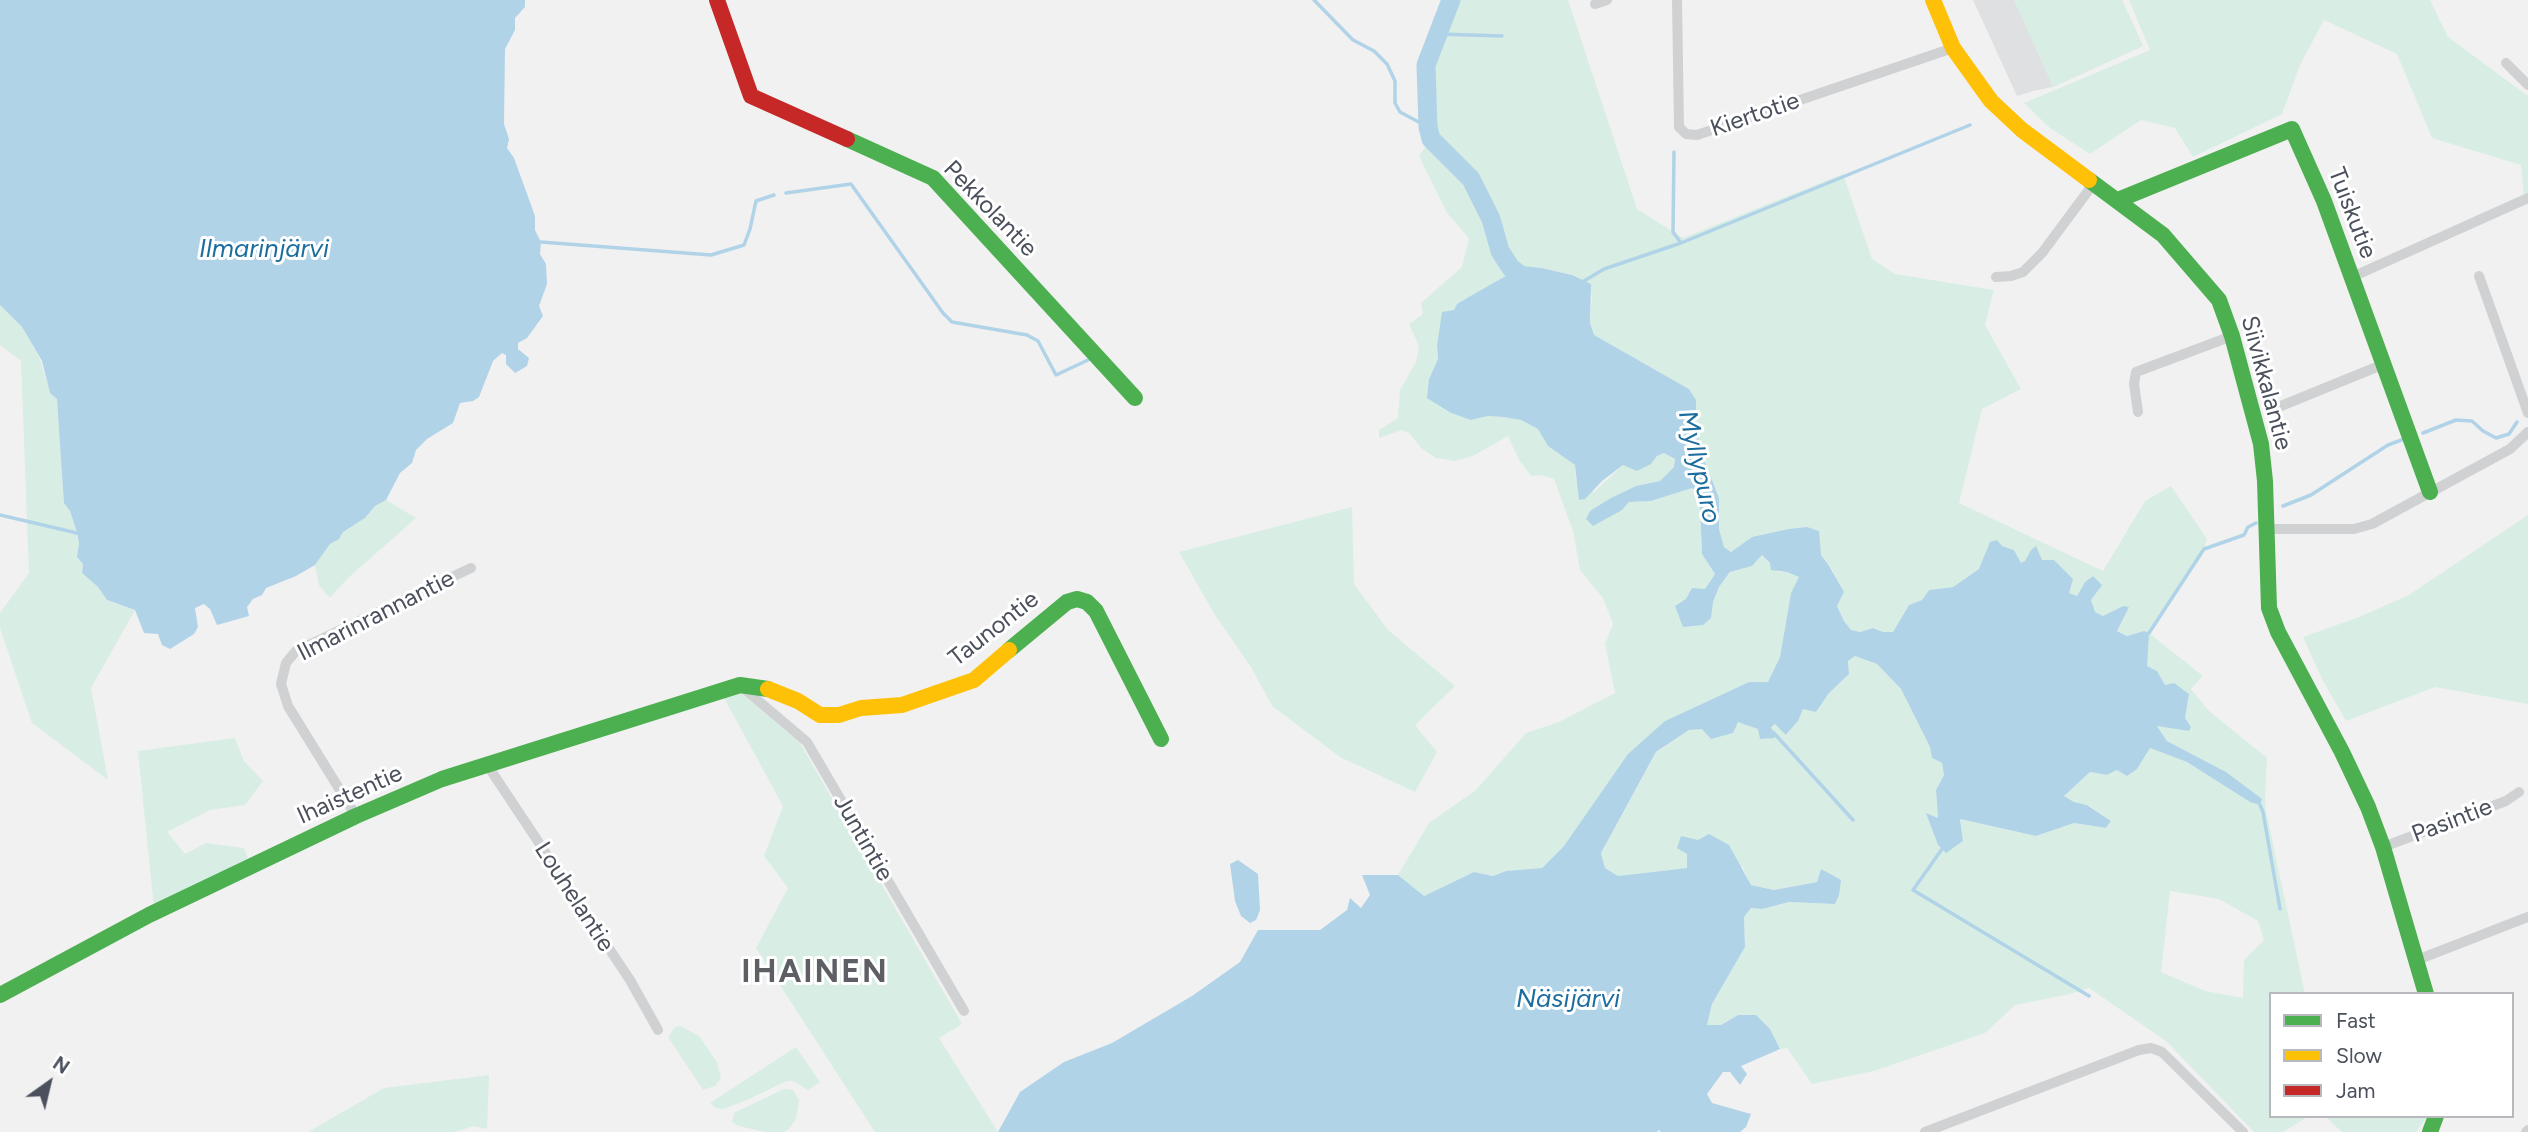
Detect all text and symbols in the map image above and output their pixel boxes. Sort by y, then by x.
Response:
street label: Kiertotie [1707,86,1803,144]
street label: Pekkolantie [937,155,1043,263]
street label: Tuiskutie [2322,163,2382,263]
water label: Ilmarinjärvi [199,233,329,265]
street label: Siivikkalantie [2234,313,2298,453]
water label: Myllypuro [1671,408,1727,526]
street label: Ilmarinrannantie [293,564,459,668]
street label: Taunontie [943,585,1045,673]
street label: Ihaistentie [293,759,407,831]
street label: Juntintie [827,790,899,886]
street label: Pasintie [2408,793,2496,849]
street label: Louhelantie [528,837,620,957]
district label: IHAINEN [742,954,888,992]
water label: Näsijärvi [1516,983,1620,1015]
legend [2269,992,2514,1118]
text: Fast [2336,1008,2376,1033]
text: Slow [2336,1043,2382,1068]
north arrow [14,1048,84,1118]
text: N [49,1052,74,1079]
text: Jam [2336,1078,2375,1103]

